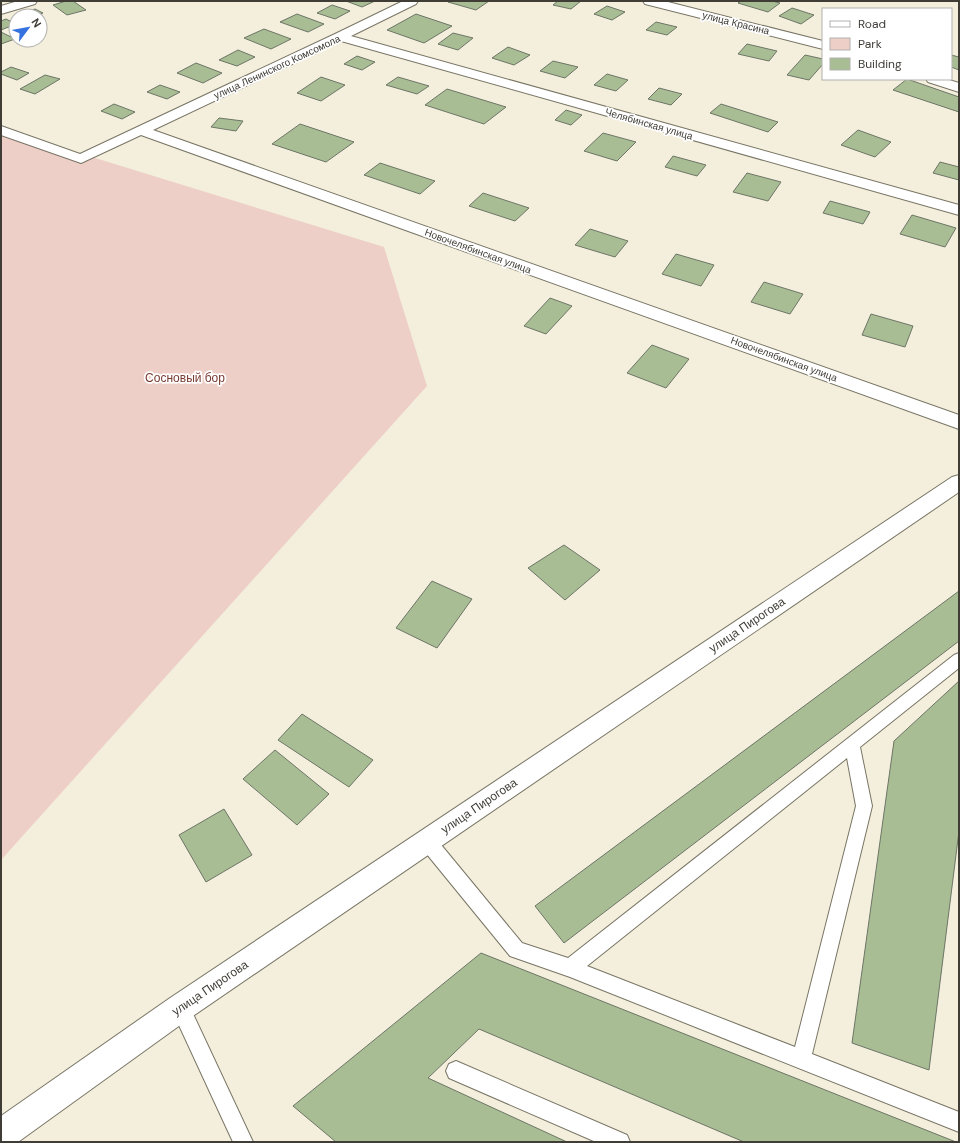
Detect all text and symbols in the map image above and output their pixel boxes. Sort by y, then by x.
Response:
north arrow [8,8,48,48]
street label: улица Красина [701,8,771,38]
legend [822,8,952,80]
text: N [28,16,45,30]
text: Road [858,16,886,32]
street label: улица Ленинского Комсомола [212,32,343,102]
text: Park [858,36,882,52]
text: Building [858,56,902,72]
street label: Челябинская улица [604,105,695,143]
street label: Новочелябинская улица [423,226,534,277]
street label: Новочелябинская улица [729,334,840,385]
park label: Сосновый бор [145,370,225,386]
street label: улица Пирогова [706,593,788,656]
street label: улица Пирогова [438,774,520,837]
street label: улица Пирогова [169,956,251,1019]

